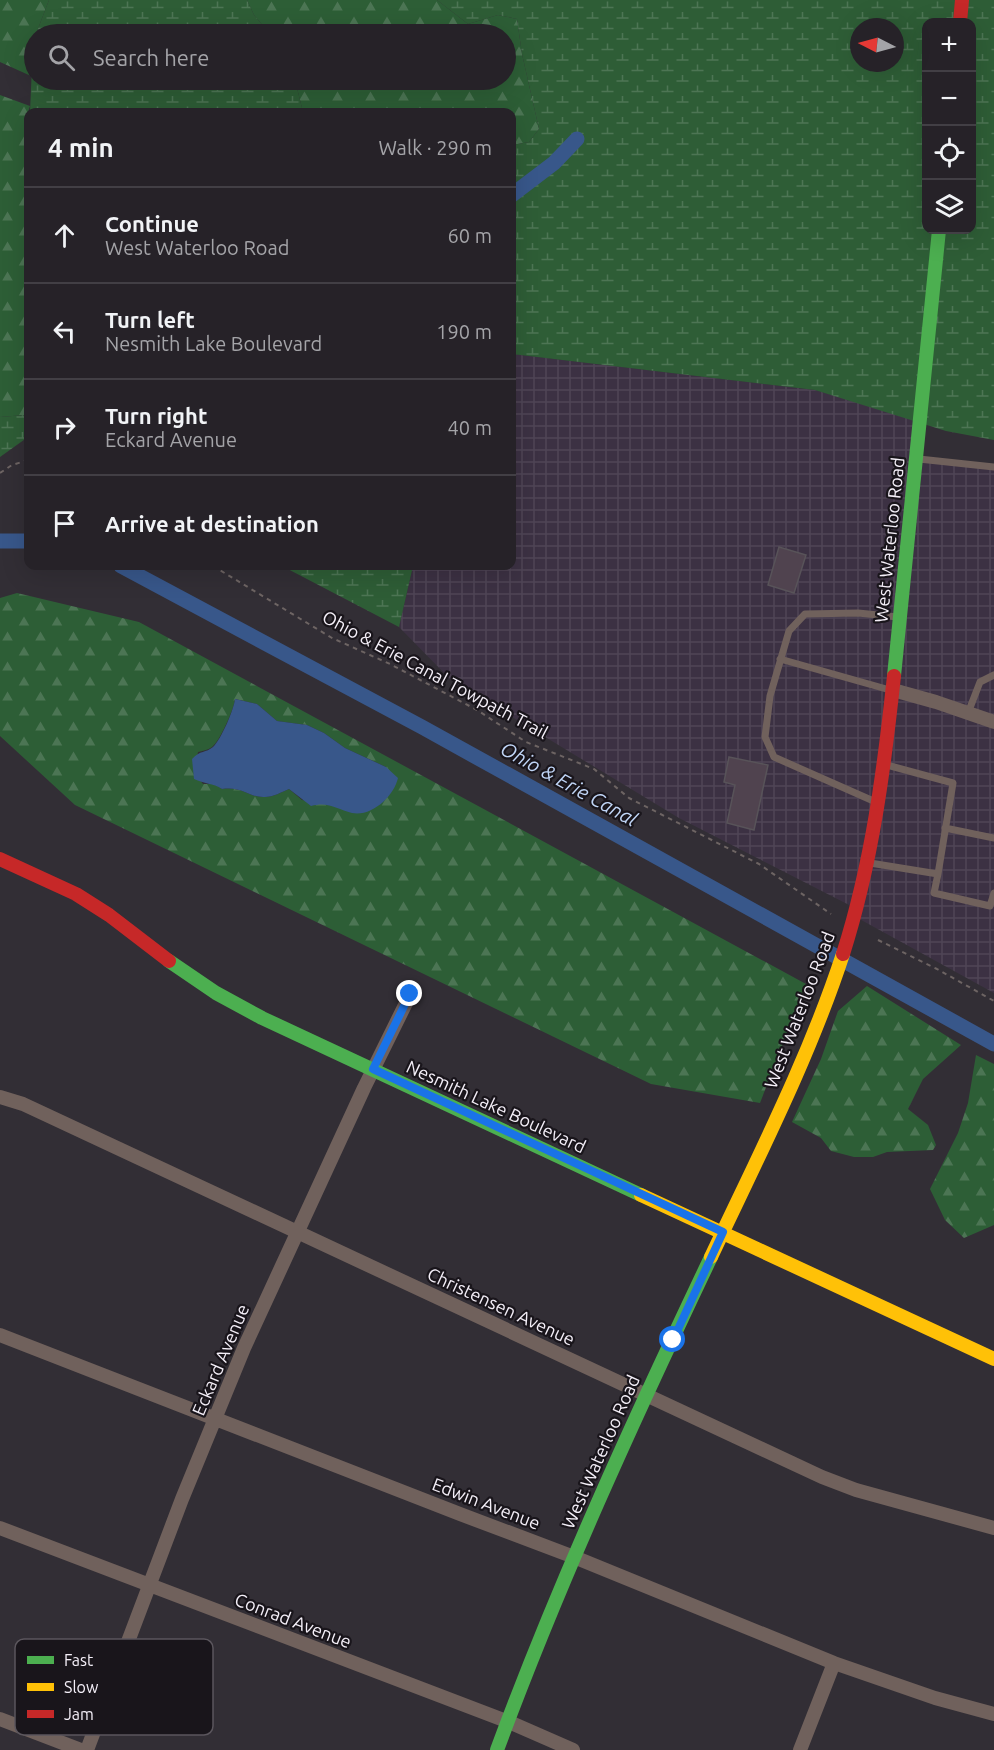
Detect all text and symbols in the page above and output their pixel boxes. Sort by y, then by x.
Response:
north arrow [850,18,904,72]
map controls [922,18,976,234]
button: + [922,18,976,72]
search box [24,24,516,90]
icon: search [45,41,78,74]
text: Search here [93,45,209,70]
button: − [922,72,976,126]
button: locate [922,126,976,180]
text: 4 min [48,133,114,162]
text: Walk · 290 m [379,136,492,159]
button: layers [922,180,976,234]
text: Continue [105,211,199,236]
icon: ahead [48,219,81,252]
text: 60 m [448,224,492,247]
text: West Waterloo Road [105,236,290,259]
text: Turn left [105,307,195,332]
icon: left [48,315,81,348]
text: 190 m [436,320,492,343]
text: Nesmith Lake Boulevard [105,332,322,355]
text: Turn right [105,403,207,428]
icon: right [48,411,81,444]
text: 40 m [448,416,492,439]
text: Eckard Avenue [105,428,237,451]
street label: West Waterloo Road [870,456,908,624]
icon: arrive [48,507,81,540]
text: Arrive at destination [105,511,319,536]
street label: Ohio & Erie Canal Towpath Trail [319,606,552,742]
water label: Ohio & Erie Canal [497,736,642,831]
street label: West Waterloo Road [760,929,838,1091]
route end [396,980,422,1006]
street label: Nesmith Lake Boulevard [404,1056,589,1156]
street label: Christensen Avenue [425,1263,578,1349]
street label: Eckard Avenue [188,1301,253,1418]
route start [659,1326,685,1352]
street label: West Waterloo Road [557,1372,643,1532]
street label: Edwin Avenue [430,1473,543,1533]
street label: Conrad Avenue [232,1589,354,1651]
legend [15,1639,213,1735]
text: Fast [64,1651,94,1669]
text: Slow [64,1678,99,1696]
text: Jam [64,1705,94,1723]

